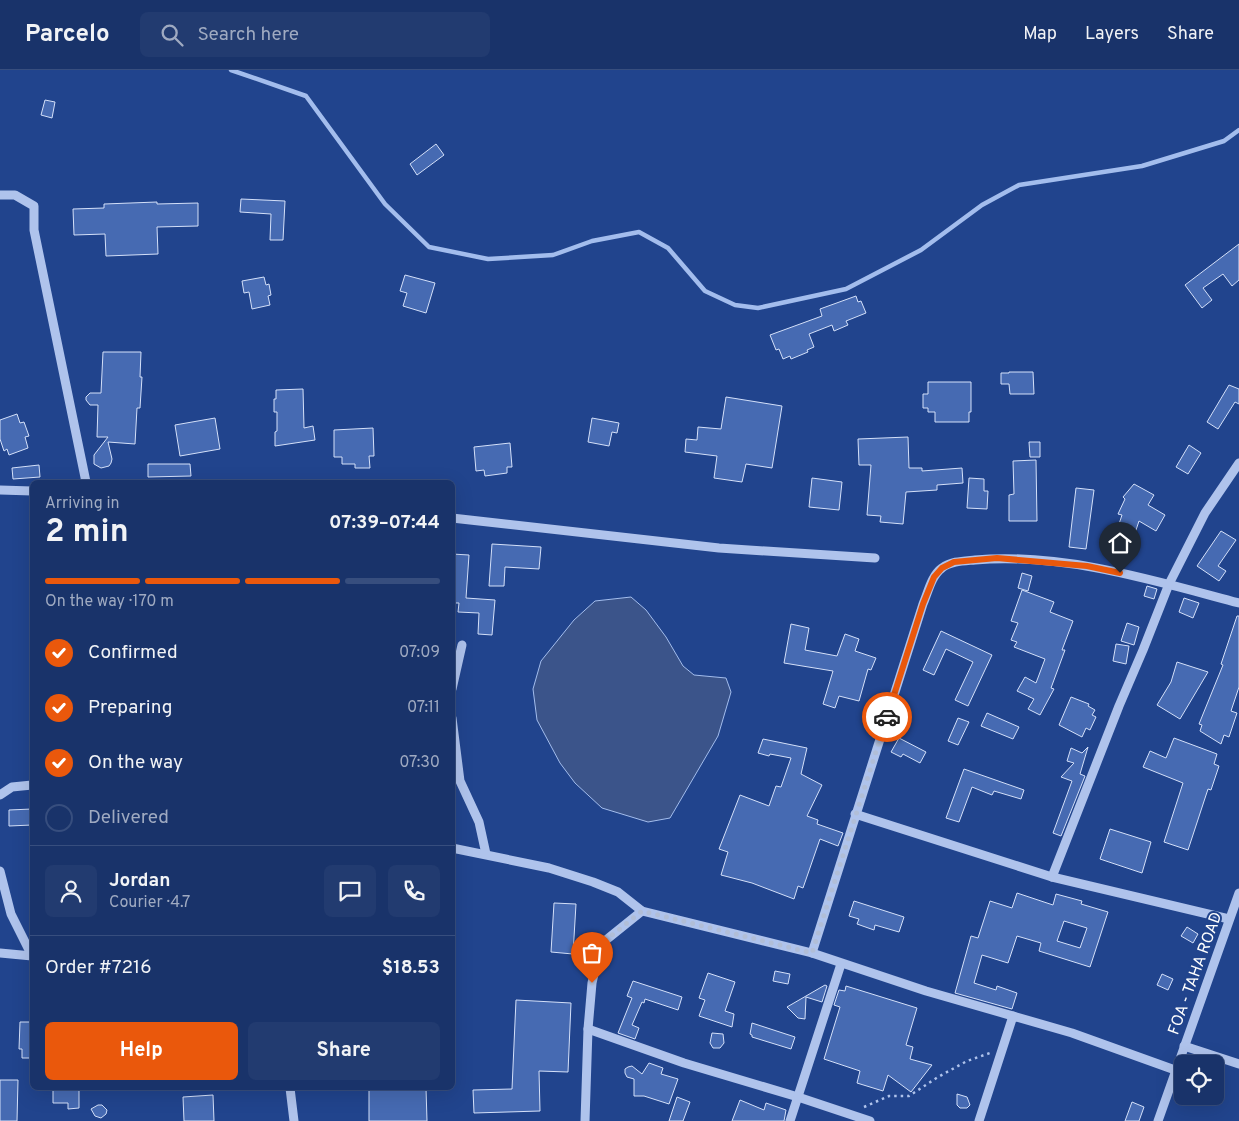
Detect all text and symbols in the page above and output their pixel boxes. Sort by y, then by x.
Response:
search box [140,12,490,57]
text: Parcelo [25,20,110,50]
icon: search [158,21,186,49]
text: Search here [198,23,299,47]
text: Map [1023,23,1057,46]
text: Layers [1085,23,1139,46]
text: Share [1167,23,1214,46]
text: Arriving in [45,494,120,514]
text: 07:39–07:44 [329,511,440,535]
text: 2 min [45,513,129,553]
pin [1099,522,1141,573]
icon: home [1106,529,1134,557]
text: On the way · 170 m [45,592,174,612]
icon: check [45,639,73,667]
text: Confirmed [88,641,178,665]
text: 07:09 [399,643,440,663]
courier [862,692,912,742]
icon: check [45,694,73,722]
text: Preparing [88,696,172,720]
text: 07:11 [407,698,440,718]
icon: car [873,703,901,731]
icon: check [45,749,73,777]
text: On the way [88,751,183,775]
text: 07:30 [399,753,440,773]
text: Delivered [88,806,169,830]
button: person [45,865,97,917]
button: chat [324,865,376,917]
button: phone [388,865,440,917]
text: Jordan [109,869,171,893]
text: Courier · 4.7 [109,893,190,913]
street label: FOA - TAHA ROAD [1164,909,1227,1038]
pin [571,932,613,983]
icon: bag [578,939,606,967]
text: Order #7216 [45,956,151,980]
text: $18.53 [382,956,440,980]
button: Help [45,1022,238,1080]
button: Share [248,1022,440,1080]
map controls [1174,1055,1224,1105]
button: locate [1174,1055,1224,1105]

